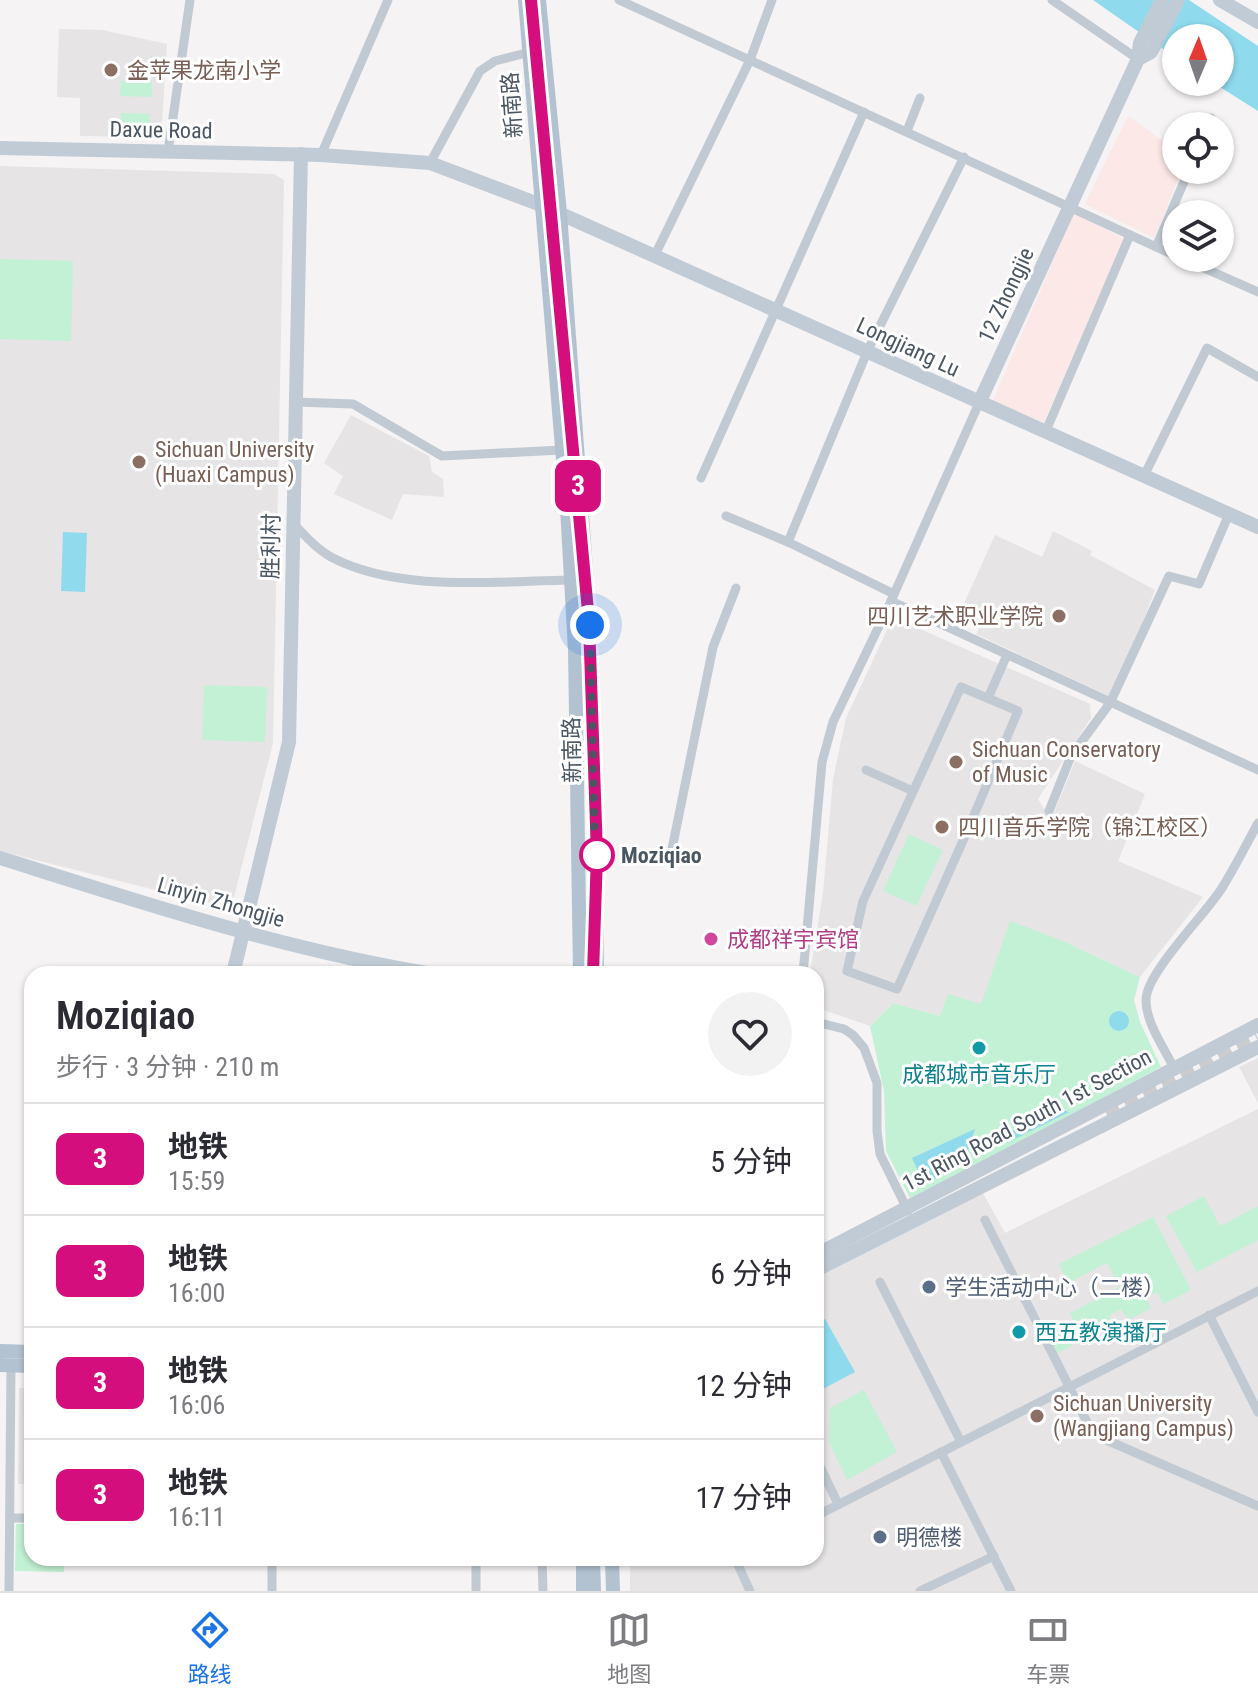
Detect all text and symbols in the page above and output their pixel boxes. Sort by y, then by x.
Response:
north arrow [1162,24,1234,96]
map controls [1162,24,1234,272]
place label: 金苹果龙南小学 [127,58,281,83]
marker: 金苹果龙南小学 [102,61,120,79]
street label: 新南路 [497,71,527,139]
button: locate [1162,112,1234,184]
street label: Daxue Road [109,117,213,143]
button: layers [1162,200,1234,272]
street label: 12 Zhongjie [973,244,1039,346]
street label: Longjiang Lu [853,312,963,382]
place label: Sichuan University (Huaxi Campus) [155,437,314,488]
marker: Sichuan University (Huaxi Campus) [130,453,148,471]
line badge: 3 [552,460,604,512]
text: 3 [571,469,585,502]
street label: 胜利村 [258,513,284,579]
place label: 四川艺术职业学院 [867,604,1043,629]
your location [570,605,610,645]
marker: 四川艺术职业学院 [1050,607,1068,625]
street label: 新南路 [559,717,585,783]
place label: Sichuan Conservatory of Music [972,737,1161,787]
marker: Sichuan Conservatory of Music [947,753,965,771]
place label: 四川音乐学院（锦江校区） [958,815,1222,840]
marker: 四川音乐学院（锦江校区） [933,818,951,836]
marker: Moziqiao [580,838,614,872]
place label: Moziqiao [621,843,702,868]
street label: Linyin Zhongjie [155,872,287,932]
place label: 成都祥宇宾馆 [727,927,859,952]
marker: 成都祥宇宾馆 [702,930,720,948]
button: heart [708,992,792,1076]
text: Moziqiao [56,994,195,1038]
marker: 成都城市音乐厅 [970,1039,988,1057]
street label: 1st Ring Road South 1st Section [898,1044,1156,1196]
text: 步行 · 3 分钟 · 210 m [56,1052,279,1082]
place label: 成都城市音乐厅 [902,1062,1056,1087]
text: 地铁 [168,1129,228,1164]
text: 3 [93,1142,107,1175]
text: 5 分钟 [710,1144,792,1179]
text: 15:59 [168,1166,225,1196]
text: 地铁 [168,1241,228,1276]
text: 3 [93,1254,107,1287]
text: 6 分钟 [710,1256,792,1291]
place label: 学生活动中心（二楼） [945,1275,1165,1300]
text: 16:00 [168,1278,225,1308]
marker: 学生活动中心（二楼） [920,1278,938,1296]
place label: 西五教演播厅 [1035,1320,1167,1345]
marker: 西五教演播厅 [1010,1323,1028,1341]
text: 地铁 [168,1353,228,1388]
text: 3 [93,1366,107,1399]
text: 12 分钟 [695,1368,792,1403]
text: 16:06 [168,1390,225,1420]
place label: Sichuan University (Wangjiang Campus) [1053,1391,1234,1442]
marker: Sichuan University (Wangjiang Campus) [1028,1407,1046,1425]
text: 地铁 [168,1465,228,1500]
text: 3 [93,1478,107,1511]
text: 17 分钟 [695,1480,792,1515]
text: 16:11 [168,1502,225,1532]
place label: 明德楼 [896,1525,962,1550]
marker: 明德楼 [871,1528,889,1546]
tab: 路线 [188,1608,232,1688]
tab: 地图 [607,1608,651,1688]
tab: 车票 [1026,1608,1070,1688]

